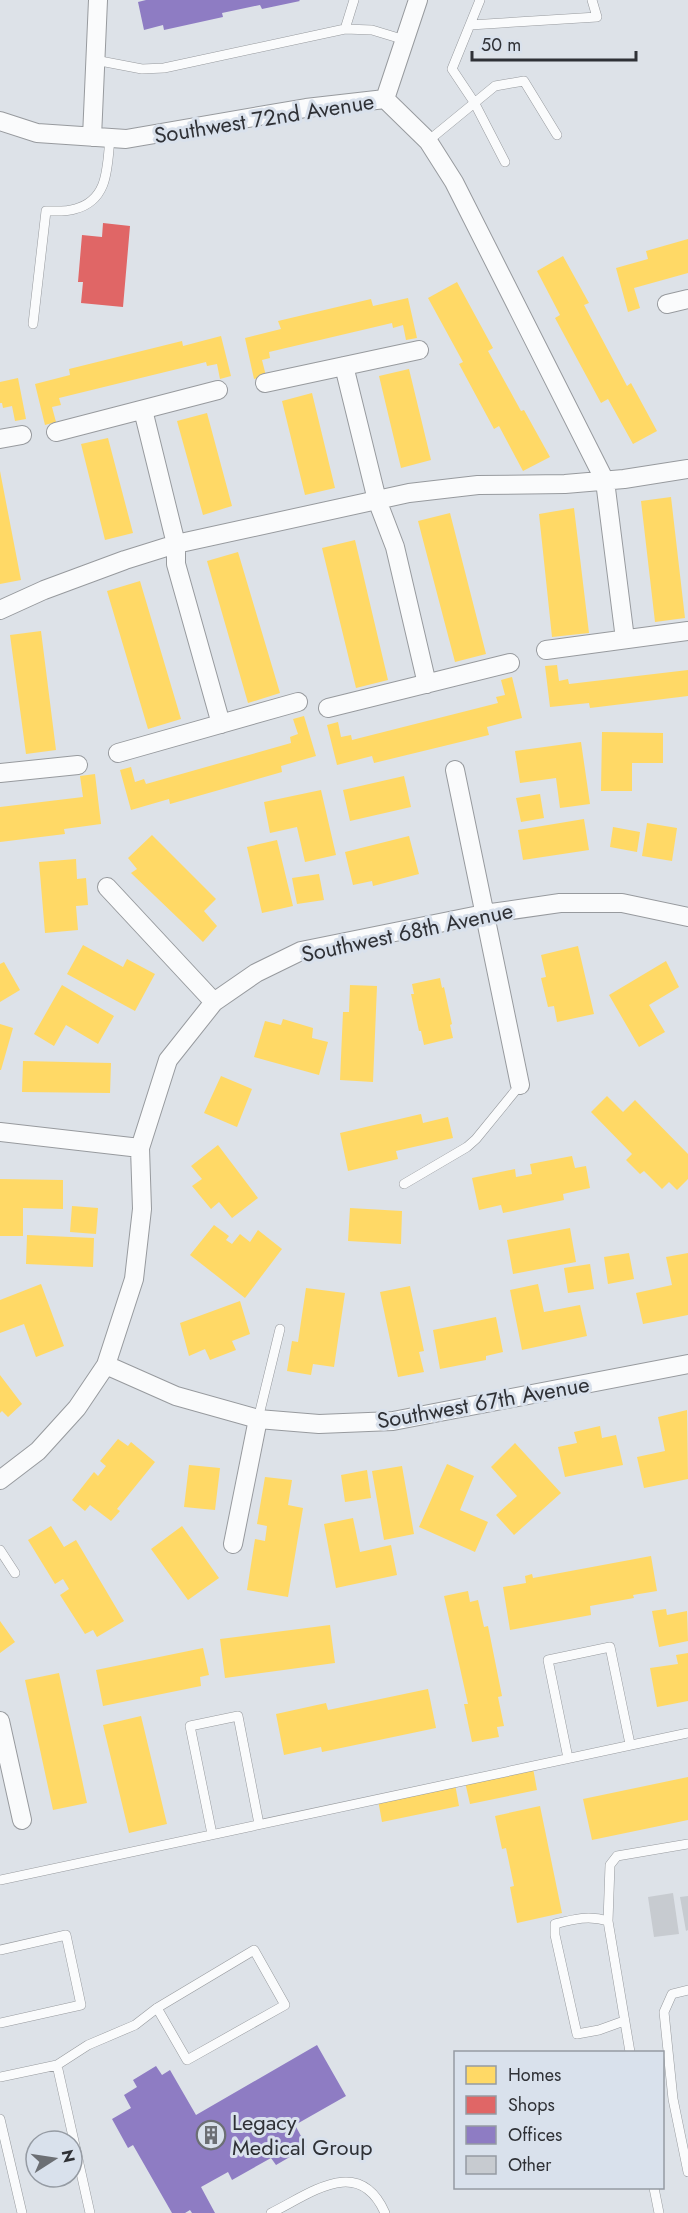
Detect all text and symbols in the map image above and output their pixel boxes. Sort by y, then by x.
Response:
scale bar [472,24,636,62]
text: 50 m [481,32,521,58]
street label: Southwest 72nd Avenue [152,85,376,151]
street label: Southwest 68th Avenue [298,894,516,970]
street label: Southwest 67th Avenue [374,1368,592,1436]
legend [454,2051,664,2189]
text: Homes [508,2062,561,2088]
text: Shops [508,2092,555,2118]
place label: Legacy Medical Group [232,2106,373,2163]
building icon: Legacy Medical Group [195,2119,227,2151]
text: Offices [508,2122,562,2148]
north arrow [24,2129,84,2189]
text: N [56,2147,81,2165]
text: Other [508,2152,552,2178]

